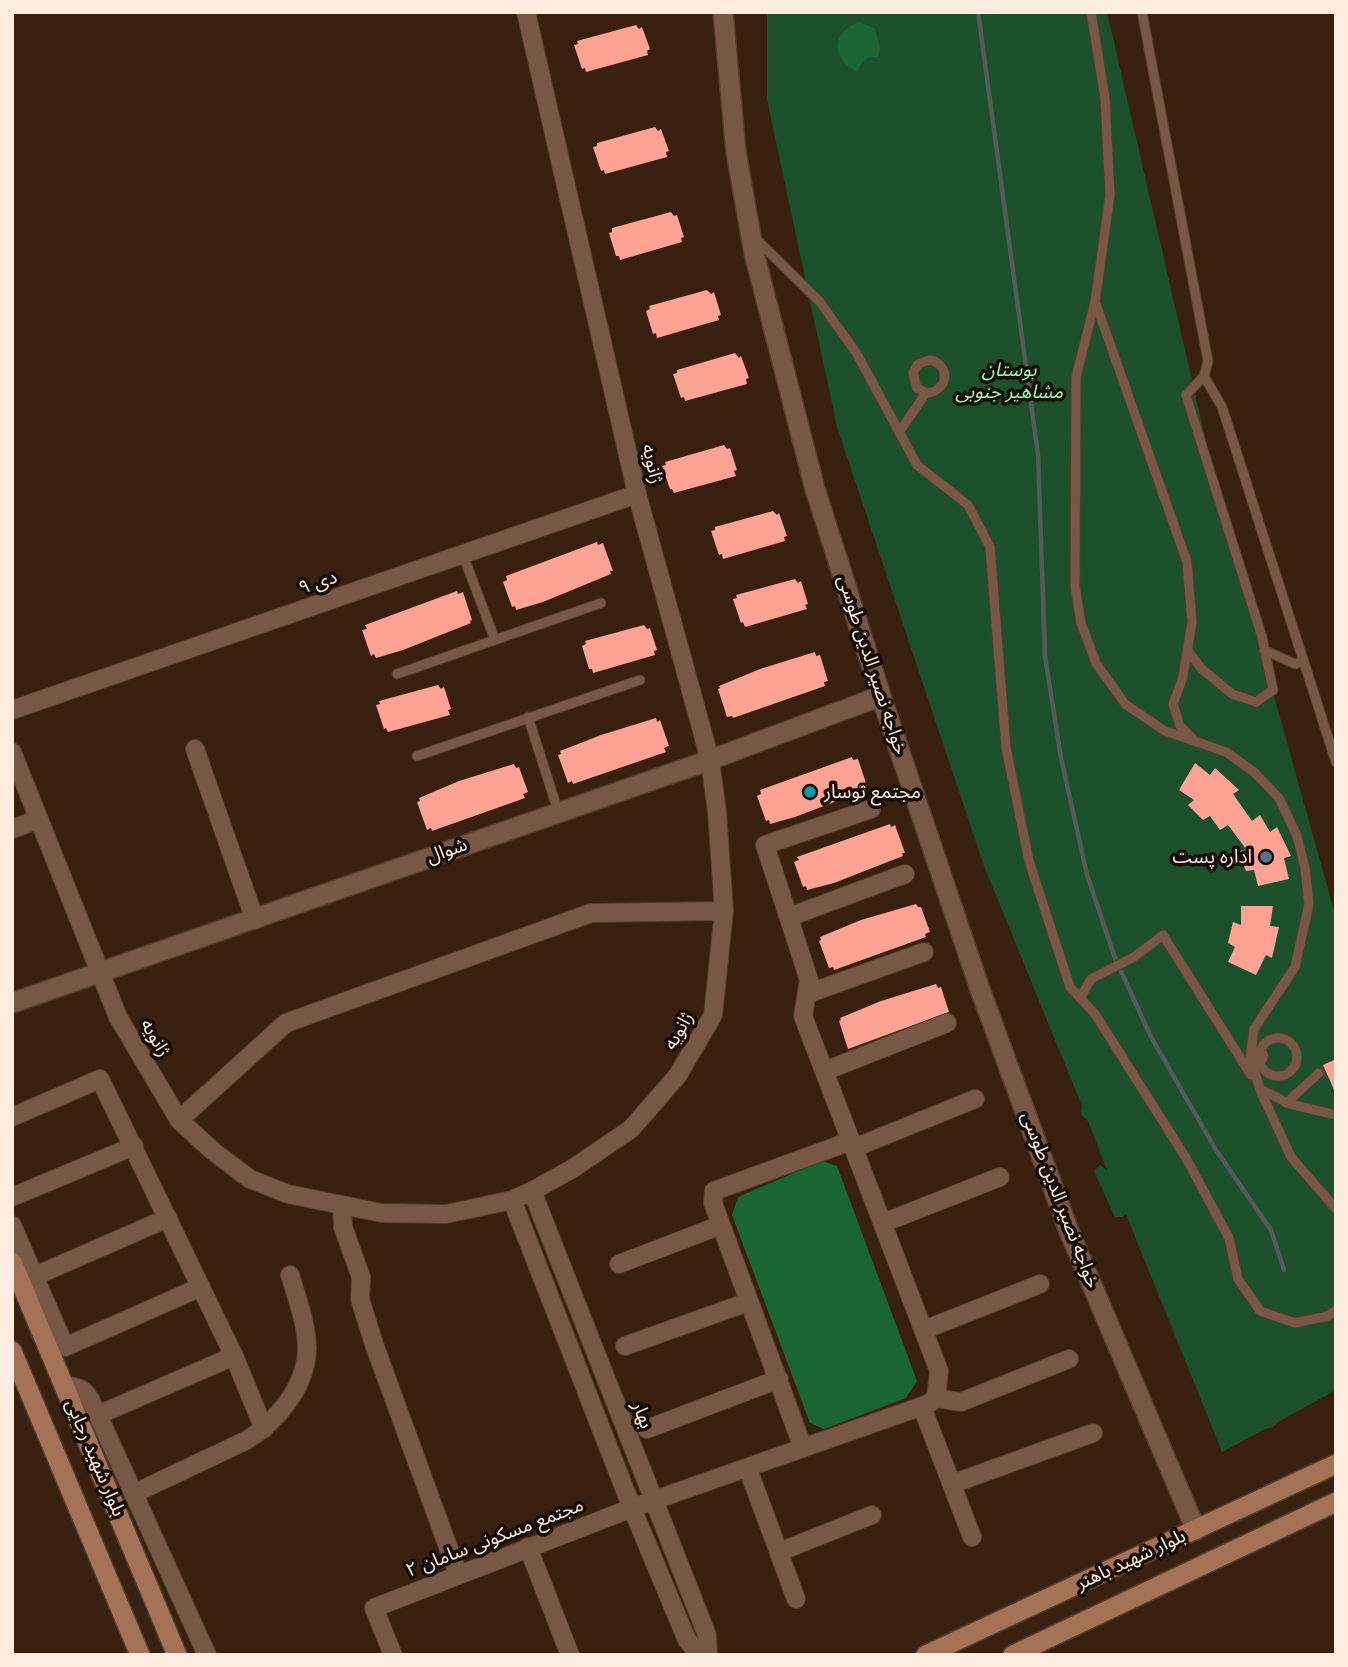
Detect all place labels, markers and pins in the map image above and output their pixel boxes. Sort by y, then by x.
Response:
place label: مجتمع توسار [824,781,921,803]
marker: مجتمع توسار [802,784,818,800]
place label: اداره پست [1173,846,1252,868]
marker: اداره پست [1258,849,1274,865]

